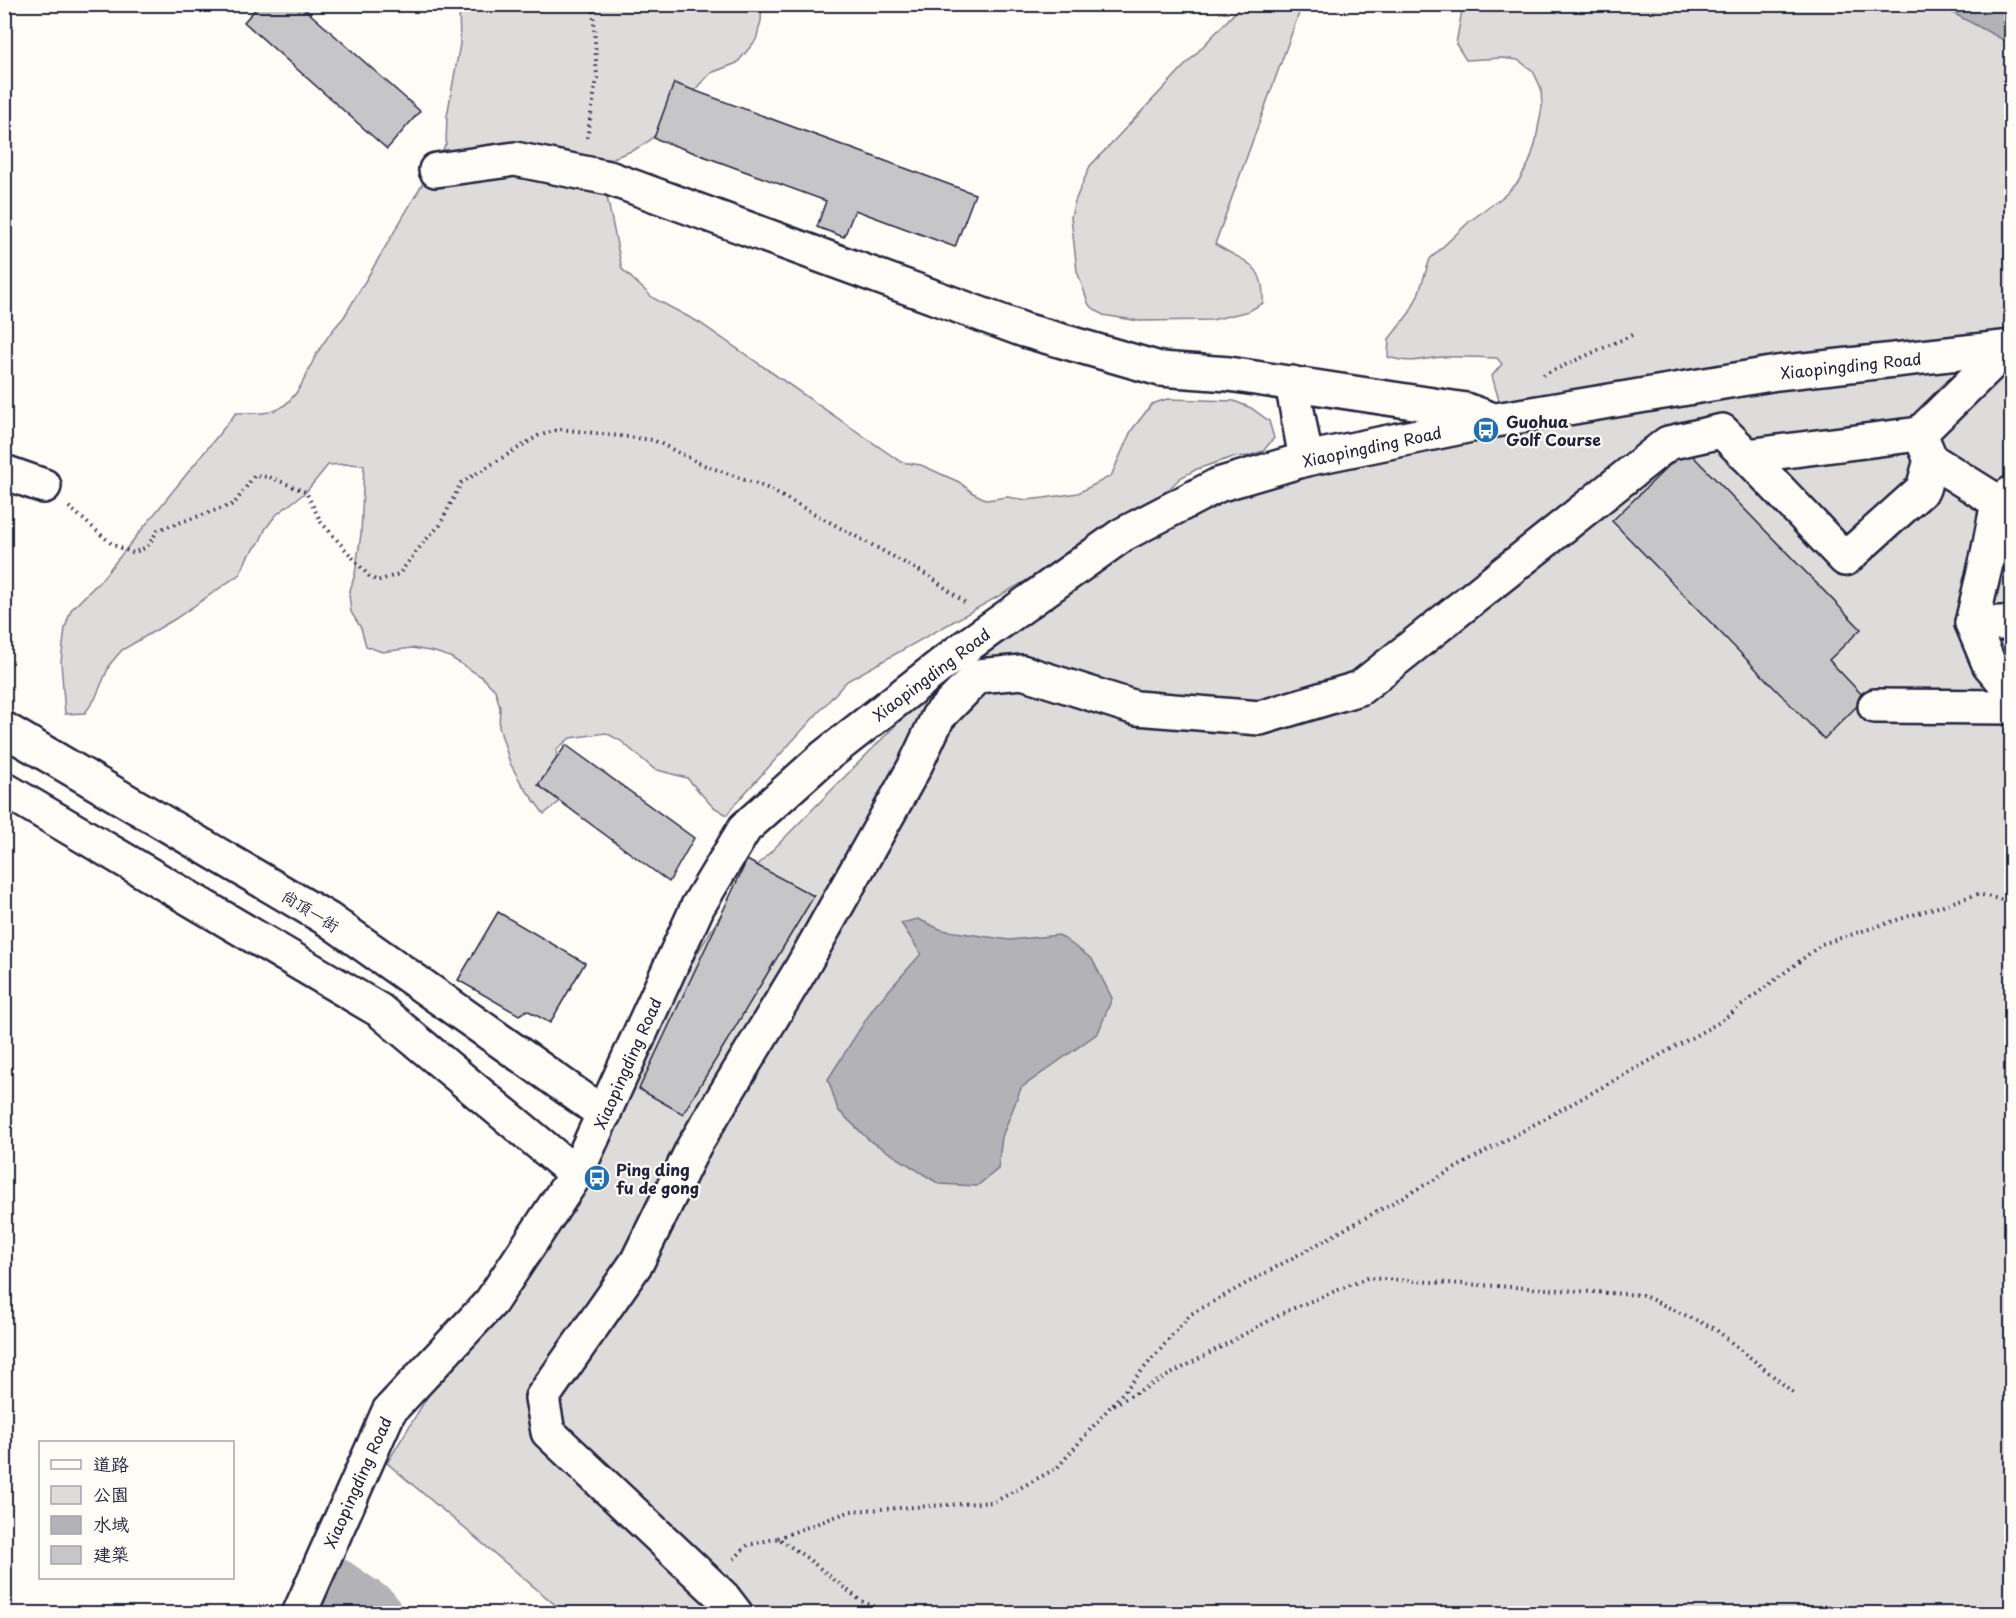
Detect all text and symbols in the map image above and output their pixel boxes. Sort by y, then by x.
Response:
street label: Xiaopingding Road [1779,346,1923,384]
place label: Guohua Golf Course [1506,409,1601,451]
bus stop icon: Guohua Golf Course [1471,415,1501,445]
street label: Xiaopingding Road [1300,420,1444,472]
street label: Xiaopingding Road [867,622,995,726]
street label: 尚頂一街 [277,883,345,937]
street label: Xiaopingding Road [587,993,667,1133]
place label: Ping ding fu de gong [616,1157,699,1199]
bus stop icon: Ping ding fu de gong [582,1163,612,1193]
street label: Xiaopingding Road [317,1412,397,1552]
legend [39,1441,234,1579]
text: 道路 [93,1450,129,1477]
text: 公園 [93,1480,129,1507]
text: 水域 [93,1510,129,1537]
text: 建築 [93,1540,129,1567]

